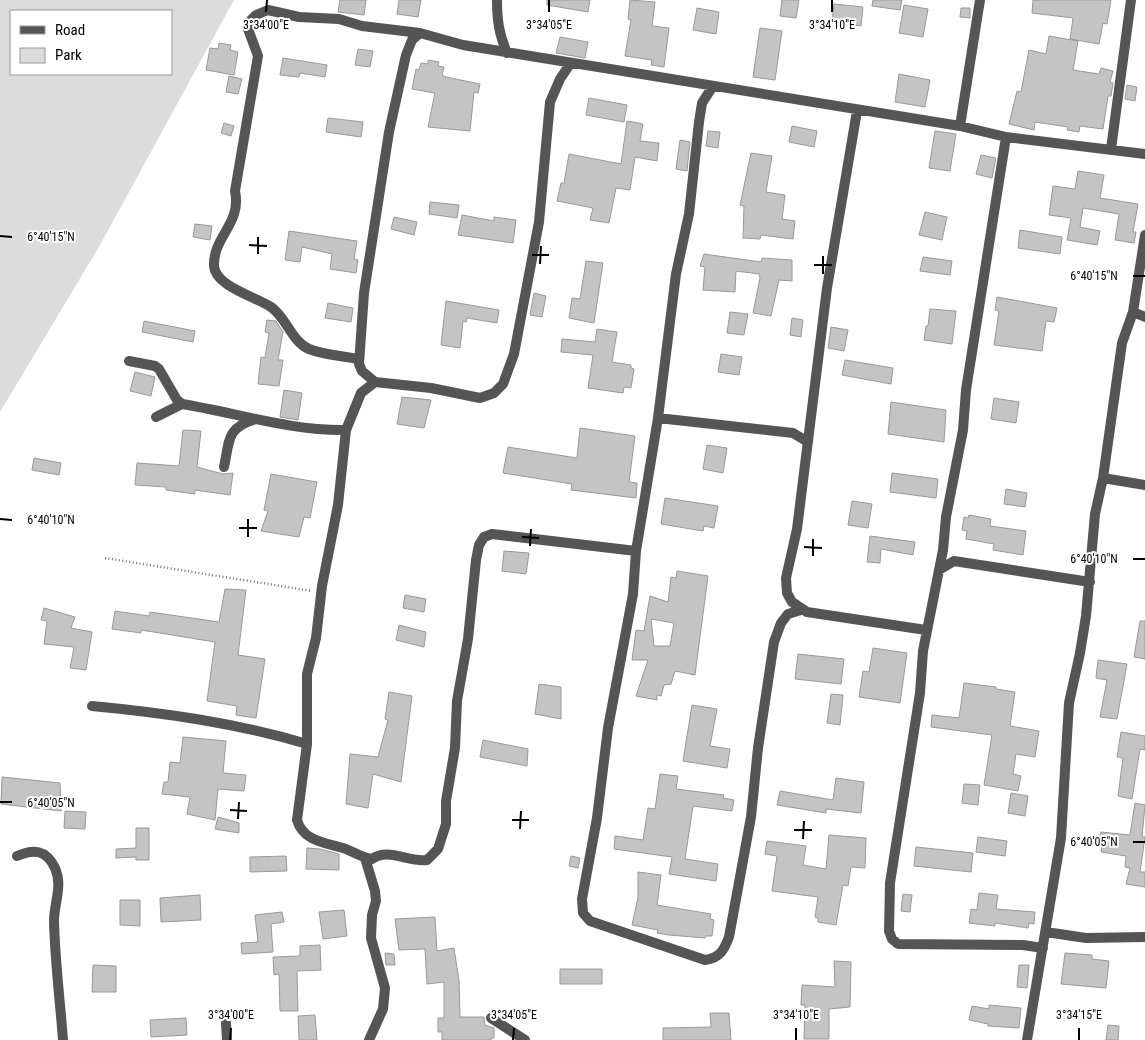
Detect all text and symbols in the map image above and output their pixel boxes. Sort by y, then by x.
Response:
legend [10,10,172,75]
text: 3°34'00"E [243,18,289,32]
text: 3°34'05"E [526,18,572,32]
text: 3°34'10"E [809,18,855,32]
text: Road [55,21,85,39]
text: Park [55,46,82,64]
text: 6°40'15"N [27,230,75,244]
text: 6°40'15"N [1070,269,1118,283]
text: 6°40'10"N [27,513,75,527]
text: 6°40'10"N [1070,552,1118,566]
text: 6°40'05"N [27,796,75,810]
text: 6°40'05"N [1070,835,1118,849]
text: 3°34'00"E [208,1008,254,1022]
text: 3°34'05"E [491,1008,537,1022]
text: 3°34'10"E [773,1008,819,1022]
text: 3°34'15"E [1056,1008,1102,1022]

